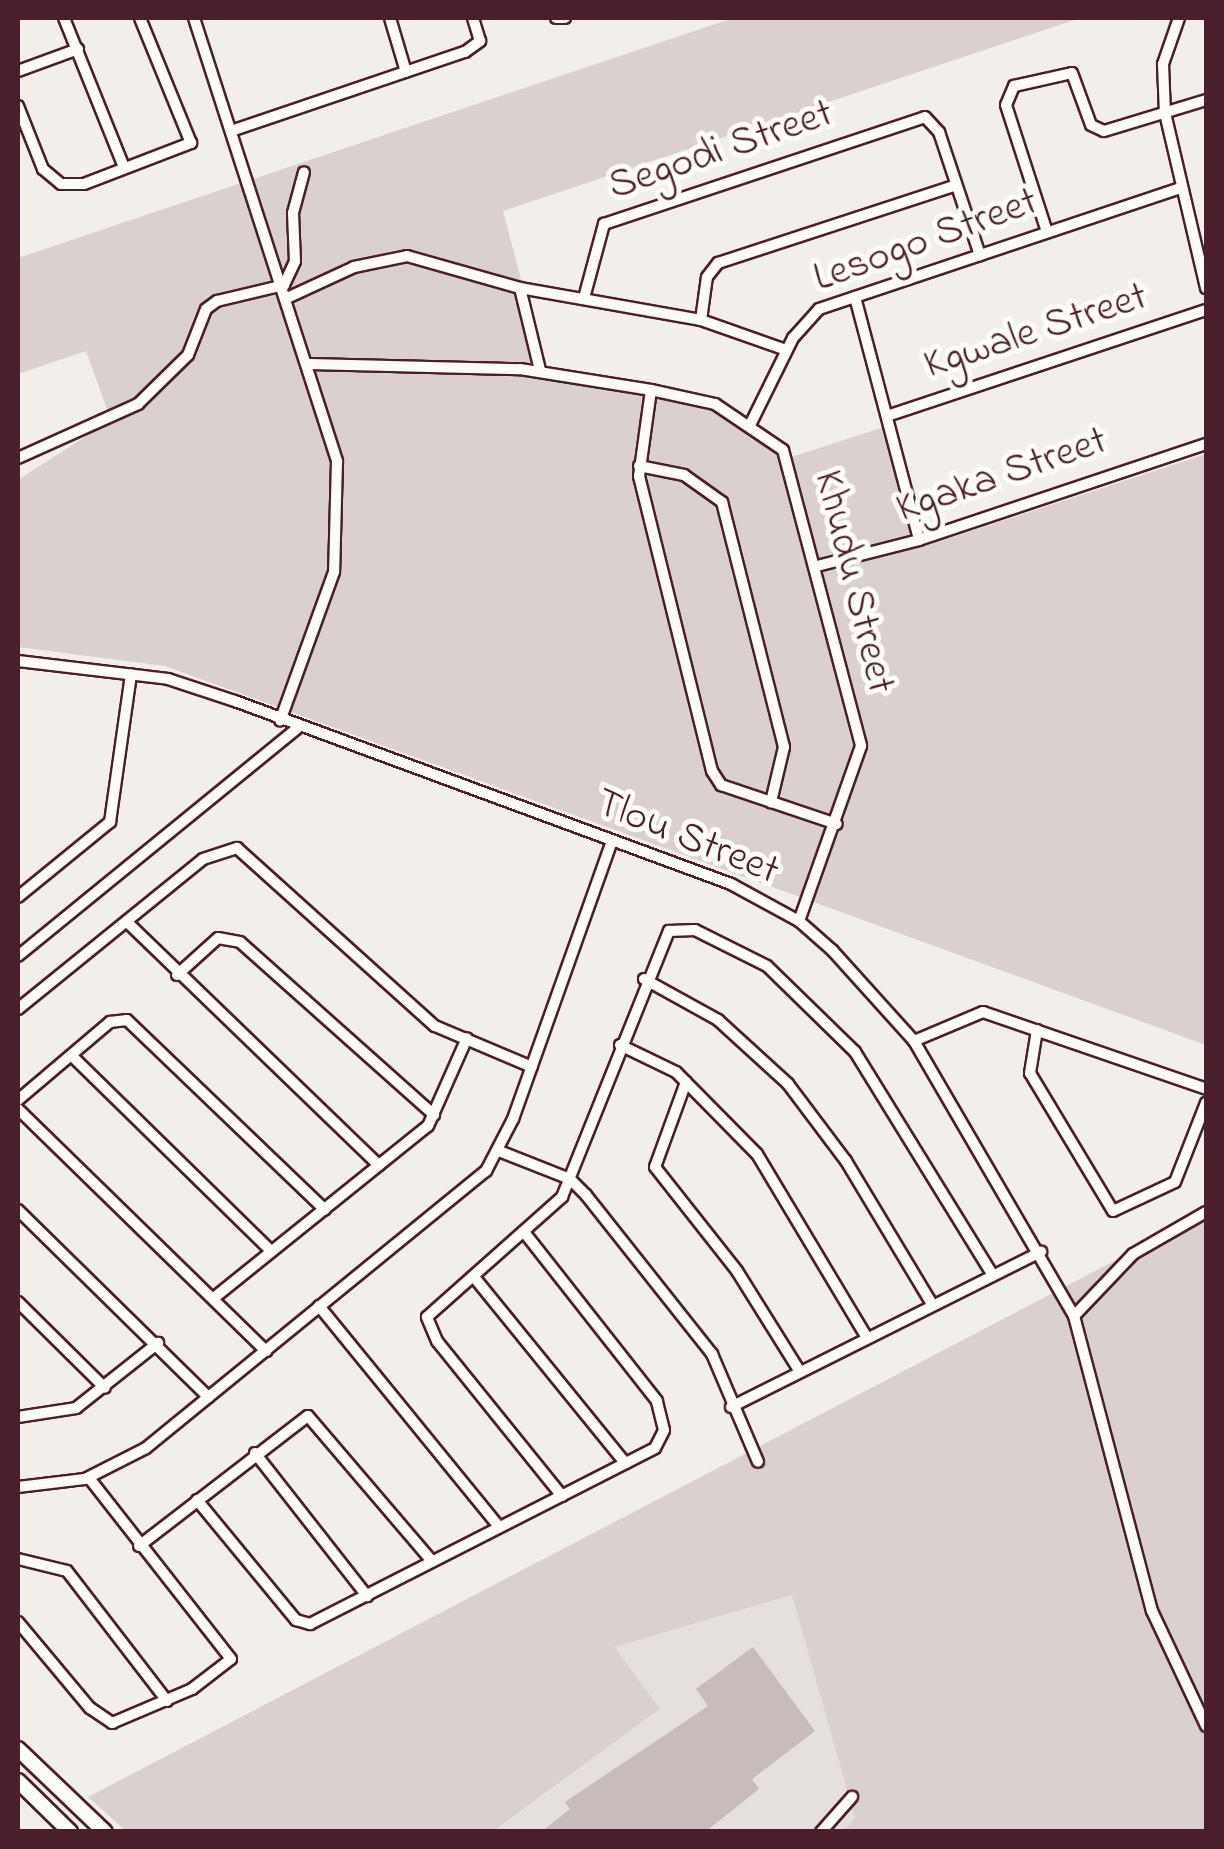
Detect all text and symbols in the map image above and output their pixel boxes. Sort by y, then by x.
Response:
street label: Segodi Street [602,89,840,213]
street label: Lesogo Street [807,177,1045,305]
street label: Kgwale Street [918,272,1154,392]
street label: Kgaka Street [890,416,1114,536]
street label: Khudu Street [801,465,905,699]
street label: Tlou Street [588,778,786,898]

